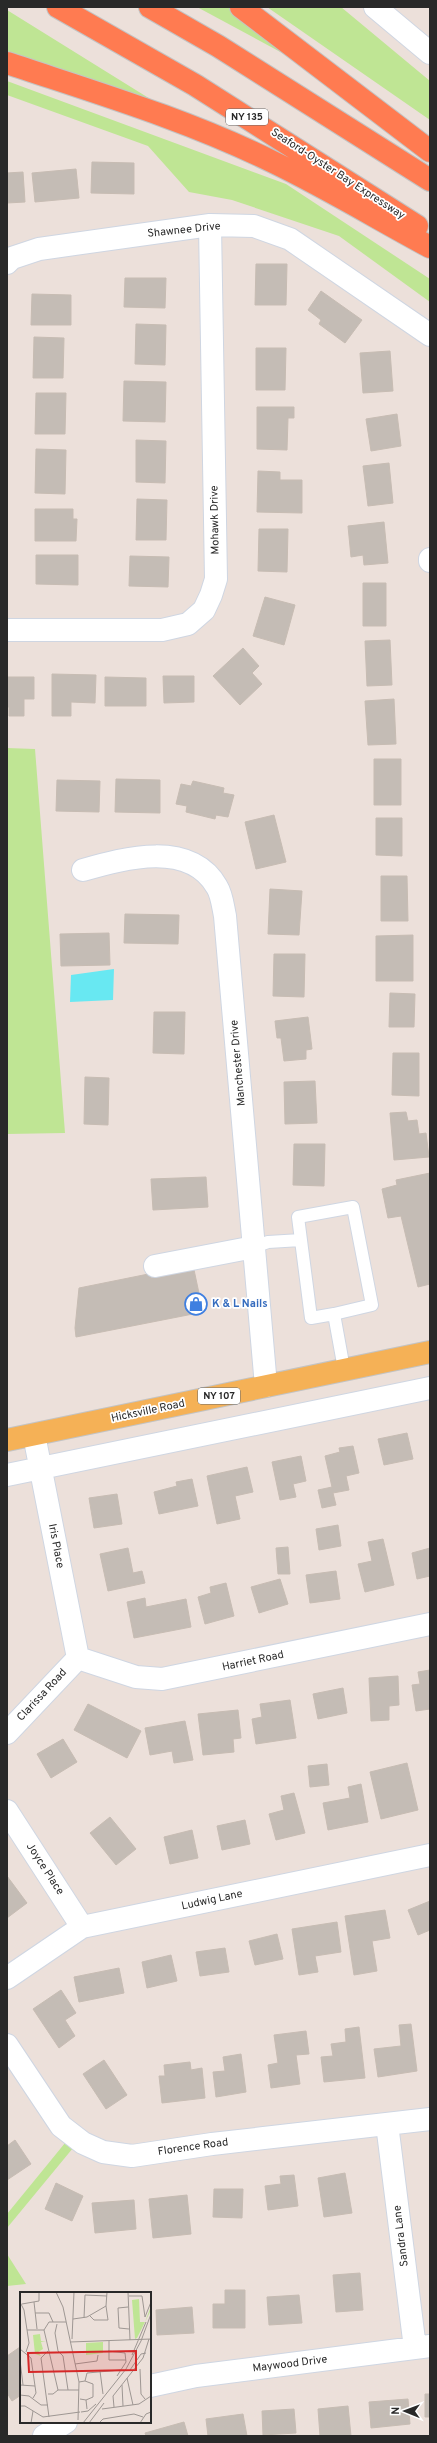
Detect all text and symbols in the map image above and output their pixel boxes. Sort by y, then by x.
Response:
road number: NY 135 [226,109,268,125]
street label: Seaford-Oyster Bay Expressway [268,125,408,223]
street label: Shawnee Drive [147,219,221,241]
street label: Mohawk Drive [207,485,223,555]
street label: Manchester Drive [227,1019,249,1107]
shop icon: K & L Nails [183,1291,209,1317]
place label: K & L Nails [212,1297,268,1311]
road number: NY 107 [198,1388,240,1404]
street label: Hicksville Road [110,1396,186,1426]
street label: Iris Place [45,1523,67,1570]
street label: Harriet Road [221,1648,285,1674]
street label: Clarissa Road [14,1666,70,1724]
street label: Joyce Place [23,1840,67,1898]
street label: Ludwig Lane [180,1887,244,1913]
street label: Florence Road [157,2135,229,2159]
street label: Sandra Lane [390,2204,412,2268]
inset map [20,2292,151,2423]
street label: Maywood Drive [252,2352,328,2376]
north arrow [385,2391,425,2431]
text: N [389,2407,403,2415]

